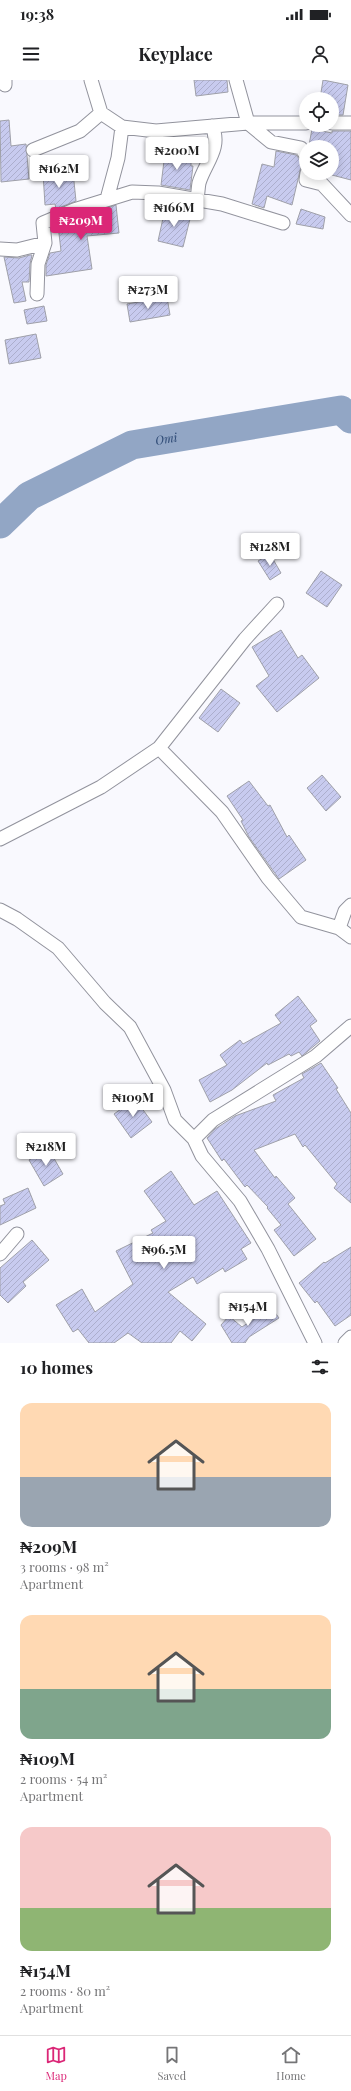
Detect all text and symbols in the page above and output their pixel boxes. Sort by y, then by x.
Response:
text: 19:38 [20,4,54,24]
text: Keyplace [138,42,213,66]
icon: menu [20,43,42,65]
icon: person [309,43,331,65]
map controls [299,92,339,180]
button: locate [299,92,339,132]
pin: ₦200M [149,137,205,171]
button: layers [299,140,339,180]
text: ₦200M [154,141,200,158]
pin: ₦162M [31,155,87,189]
text: ₦162M [39,159,79,176]
pin: ₦166M [146,194,202,228]
text: ₦166M [153,198,195,215]
pin: ₦209M [53,207,109,241]
text: ₦209M [59,211,103,228]
pin: ₦273M [120,276,176,310]
text: ₦273M [128,280,168,297]
water label: Omi [154,428,179,448]
pin: ₦128M [242,533,298,567]
text: ₦128M [250,537,290,554]
pin: ₦109M [105,1084,161,1118]
text: ₦109M [112,1088,154,1105]
pin: ₦218M [18,1133,74,1167]
text: ₦218M [26,1137,66,1154]
pin: ₦96.5M [131,1236,197,1270]
text: ₦96.5M [141,1240,187,1257]
pin: ₦154M [220,1293,276,1327]
text: ₦154M [228,1297,268,1314]
text: 10 homes [20,1356,93,1378]
icon: filters [309,1356,331,1378]
icon: home [140,1429,212,1501]
text: ₦209M [20,1535,77,1557]
text: 3 rooms · 98 m² [20,1558,109,1575]
text: Apartment [20,1575,83,1592]
icon: home [140,1641,212,1713]
text: ₦109M [20,1747,75,1769]
text: 2 rooms · 54 m² [20,1770,108,1787]
text: Apartment [20,1787,83,1804]
icon: home [140,1853,212,1925]
text: ₦154M [20,1959,71,1981]
text: 2 rooms · 80 m² [20,1982,110,1999]
text: Apartment [20,1999,83,2016]
tab: Map [45,2044,67,2083]
tab: Saved [157,2044,186,2083]
tab: Home [276,2044,306,2083]

